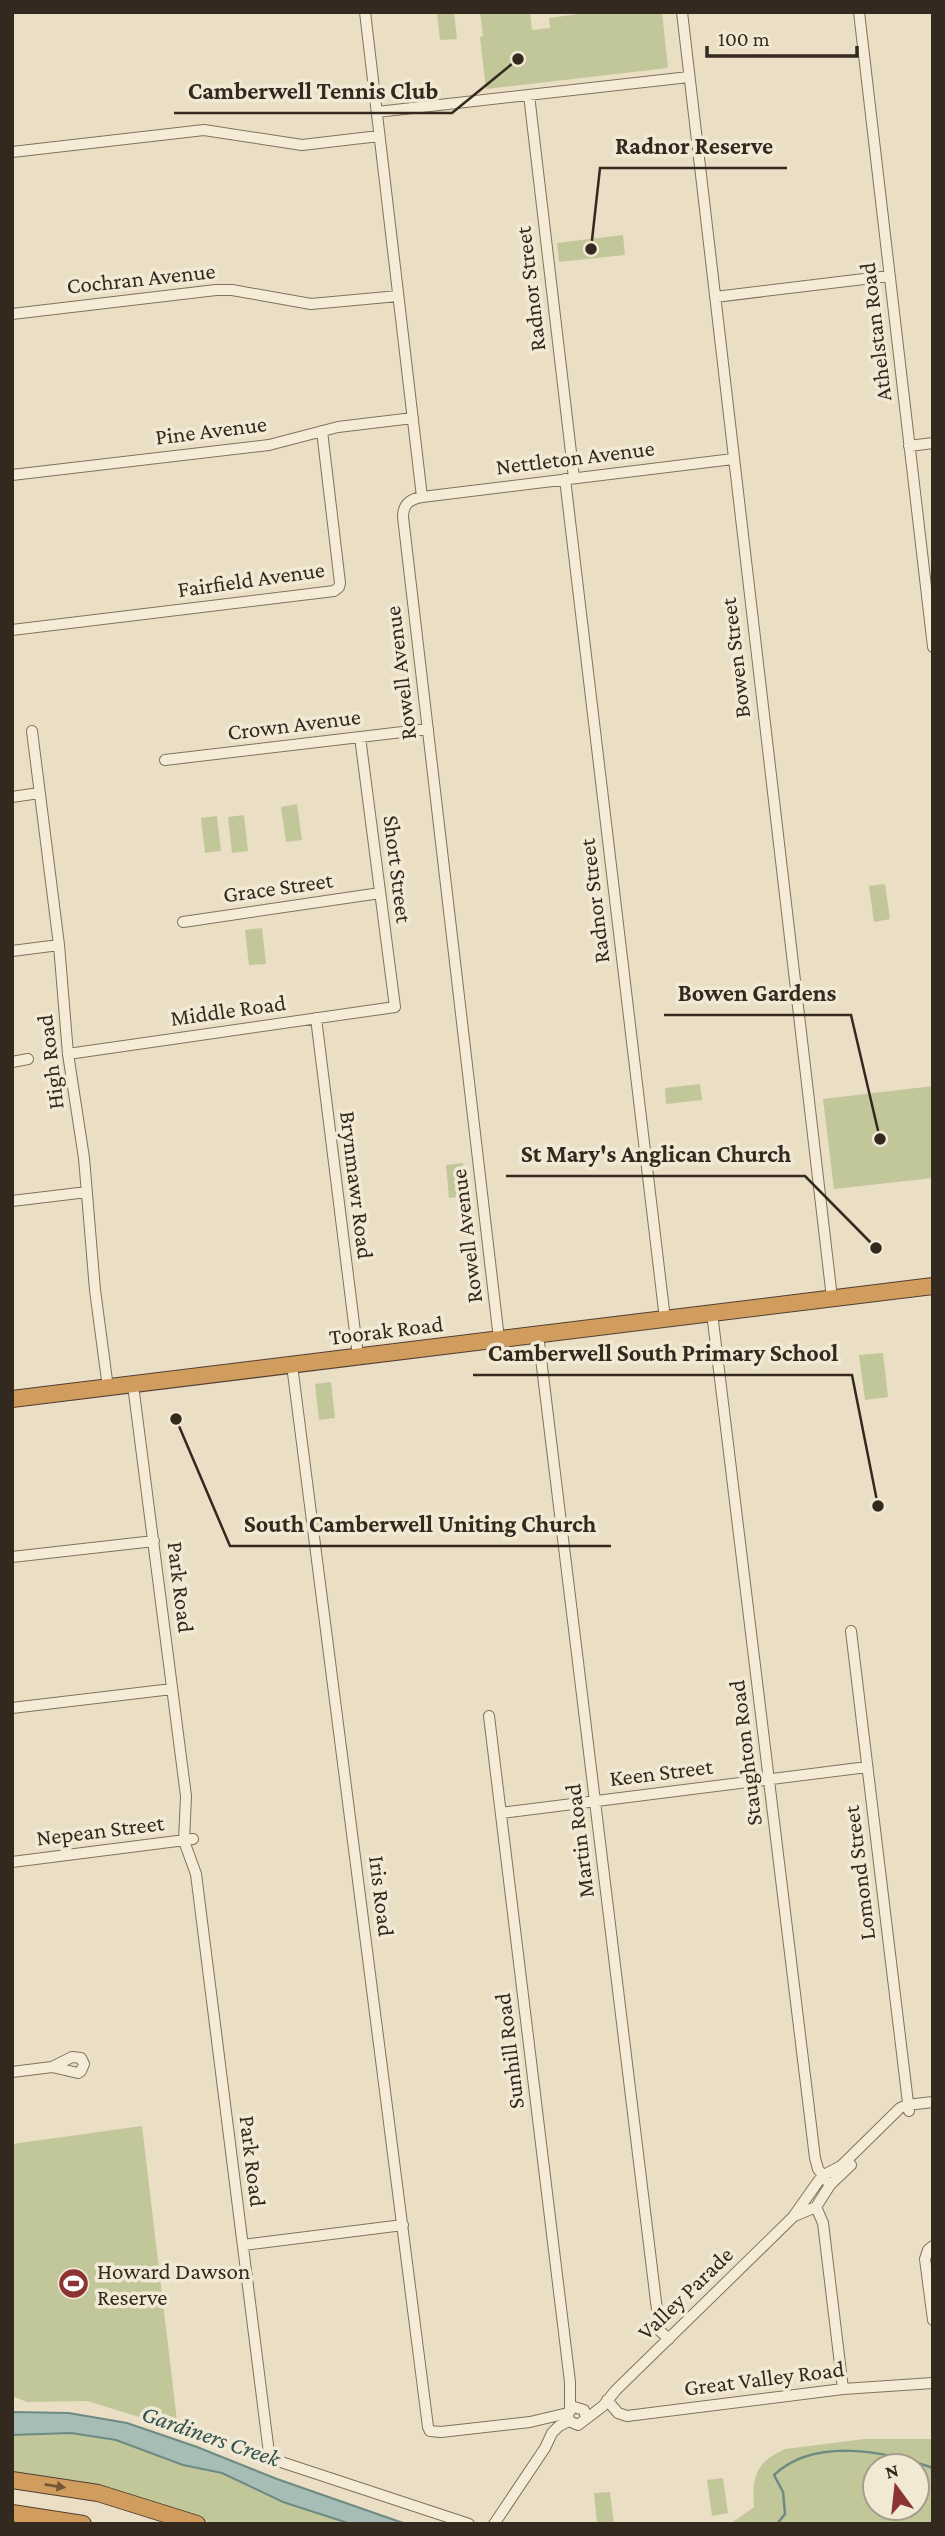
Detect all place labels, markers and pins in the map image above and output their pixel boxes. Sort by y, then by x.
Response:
callout: Camberwell Tennis Club [174,68,452,113]
callout: Radnor Reserve [600,123,787,168]
callout: Bowen Gardens [664,970,851,1015]
callout: St Mary's Anglican Church [506,1131,805,1176]
callout: Camberwell South Primary School [473,1330,852,1375]
callout: South Camberwell Uniting Church [230,1501,611,1546]
place label: Howard Dawson Reserve [97,2258,250,2310]
sports icon: Howard Dawson Reserve [57,2267,91,2301]

